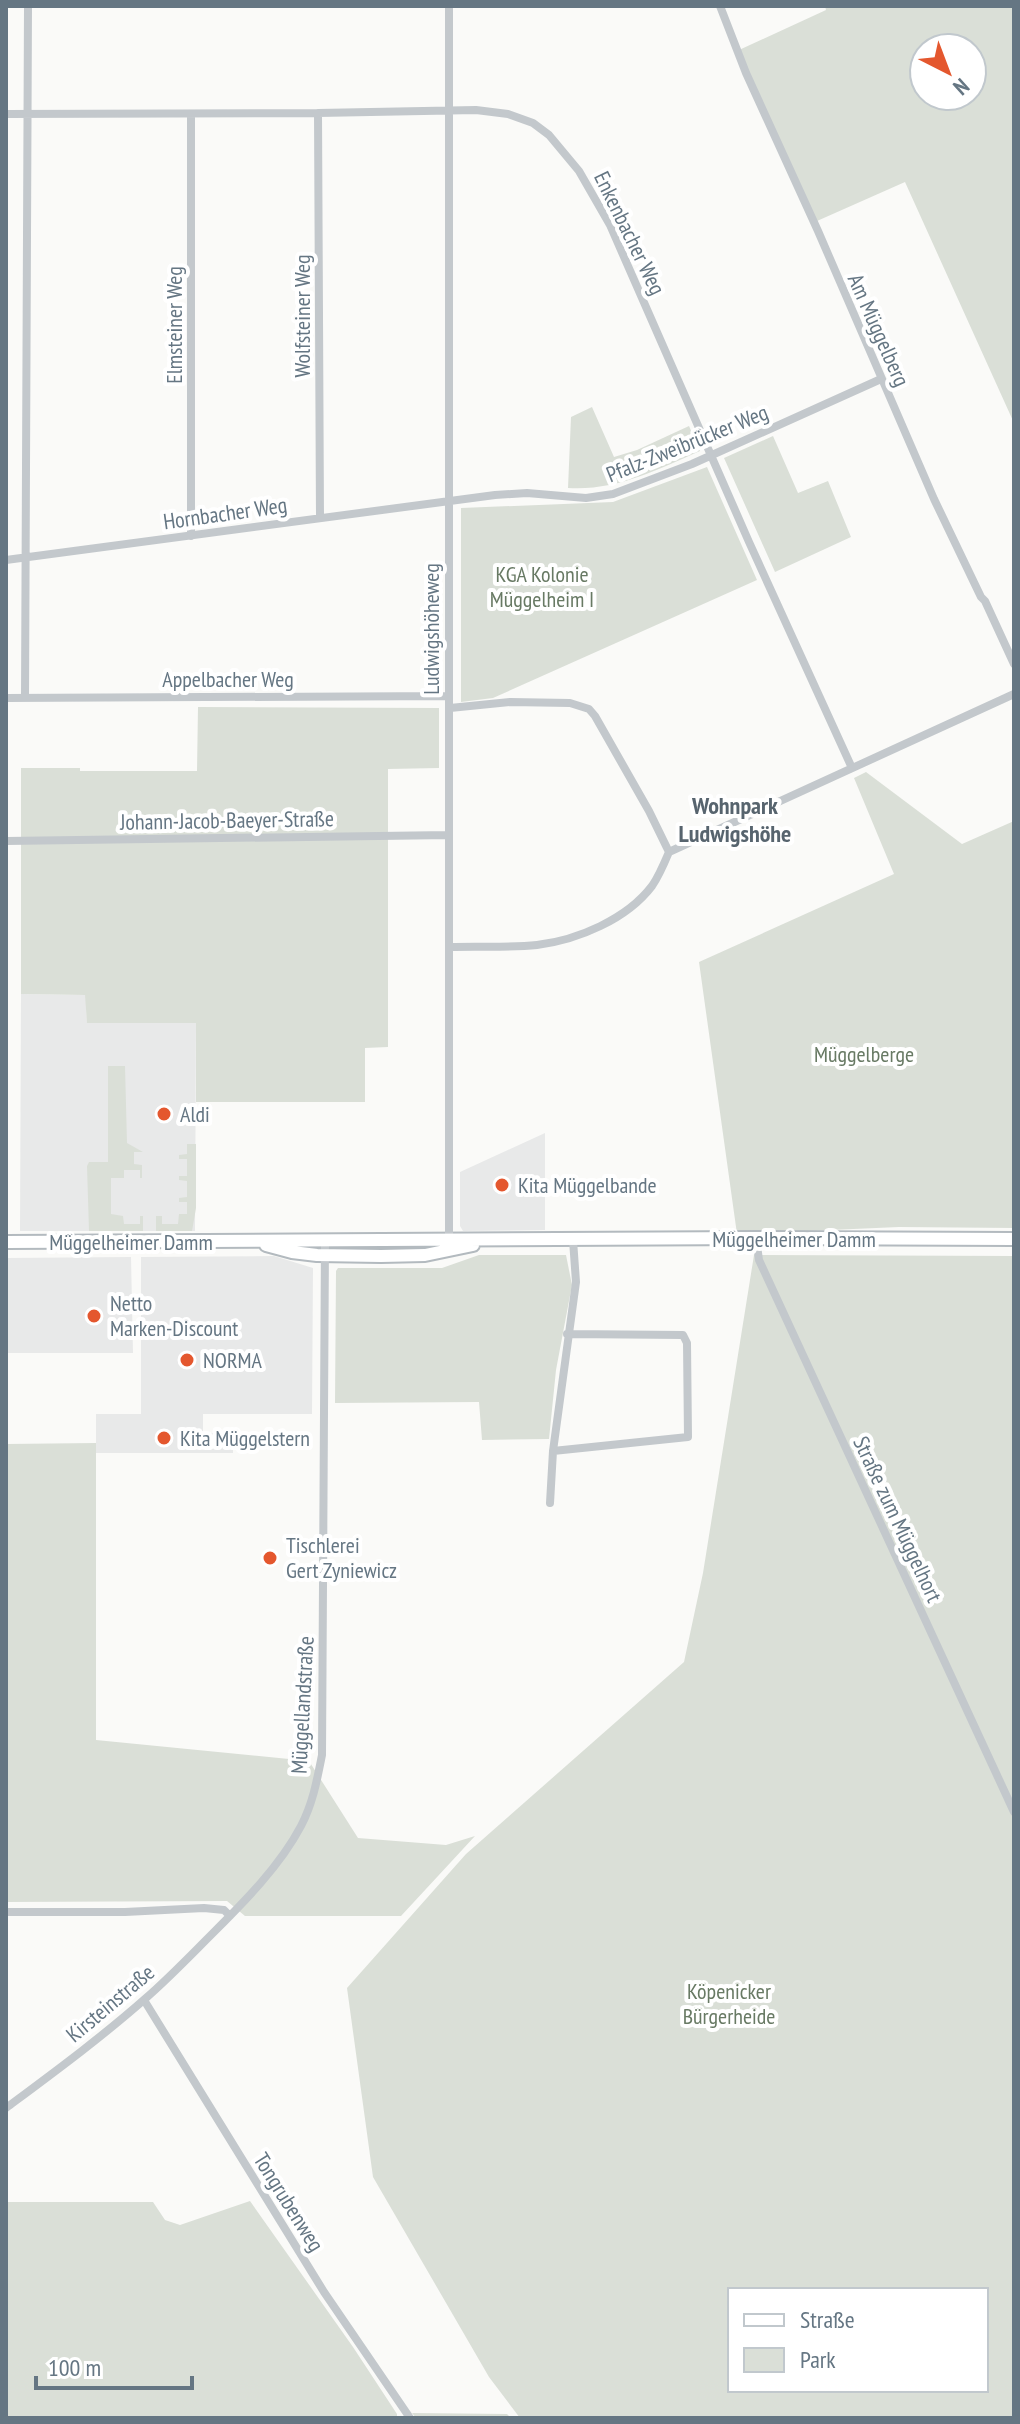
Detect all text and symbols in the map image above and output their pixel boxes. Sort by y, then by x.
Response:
north arrow [908,32,988,112]
text: N [948,72,975,101]
street label: Enkenbacher Weg [588,167,672,299]
street label: Wolfsteiner Weg [288,255,316,377]
street label: Elmsteiner Weg [160,266,188,384]
street label: Am Müggelberg [842,269,916,391]
street label: Pfalz-Zweibrücker Weg [602,398,772,488]
street label: Hornbacher Weg [161,490,289,536]
park label: KGA Kolonie Müggelheim I [490,560,594,613]
street label: Ludwigshöheweg [417,563,445,695]
street label: Appelbacher Weg [162,665,294,693]
district label: Wohnpark Ludwigshöhe [679,790,791,849]
street label: Johann-Jacob-Baeyer-Straße [119,804,334,836]
park label: Müggelberge [814,1040,914,1068]
place label: Aldi [180,1100,210,1128]
marker: Aldi [155,1105,173,1123]
place label: Kita Müggelbande [518,1171,657,1199]
marker: Kita Müggelbande [493,1176,511,1194]
street label: Müggelheimer Damm [712,1225,876,1253]
street label: Müggelheimer Damm [49,1228,213,1256]
place label: Netto Marken-Discount [110,1289,238,1342]
marker: Netto Marken-Discount [85,1307,103,1325]
place label: NORMA [203,1346,262,1374]
marker: NORMA [178,1351,196,1369]
place label: Kita Müggelstern [180,1424,310,1452]
marker: Kita Müggelstern [155,1429,173,1447]
street label: Straße zum Müggelhort [847,1432,949,1606]
place label: Tischlerei Gert Zyniewicz [286,1531,397,1584]
marker: Tischlerei Gert Zyniewicz [261,1549,279,1567]
street label: Müggellandstraße [284,1635,320,1775]
street label: Kirsteinstraße [60,1958,160,2048]
park label: Köpenicker Bürgerheide [683,1977,775,2030]
street label: Tongrubenweg [248,2147,330,2257]
legend [728,2288,988,2392]
text: Straße [800,2304,855,2335]
scale bar [36,2340,192,2390]
text: Park [800,2344,836,2375]
text: 100 m [48,2352,101,2383]

